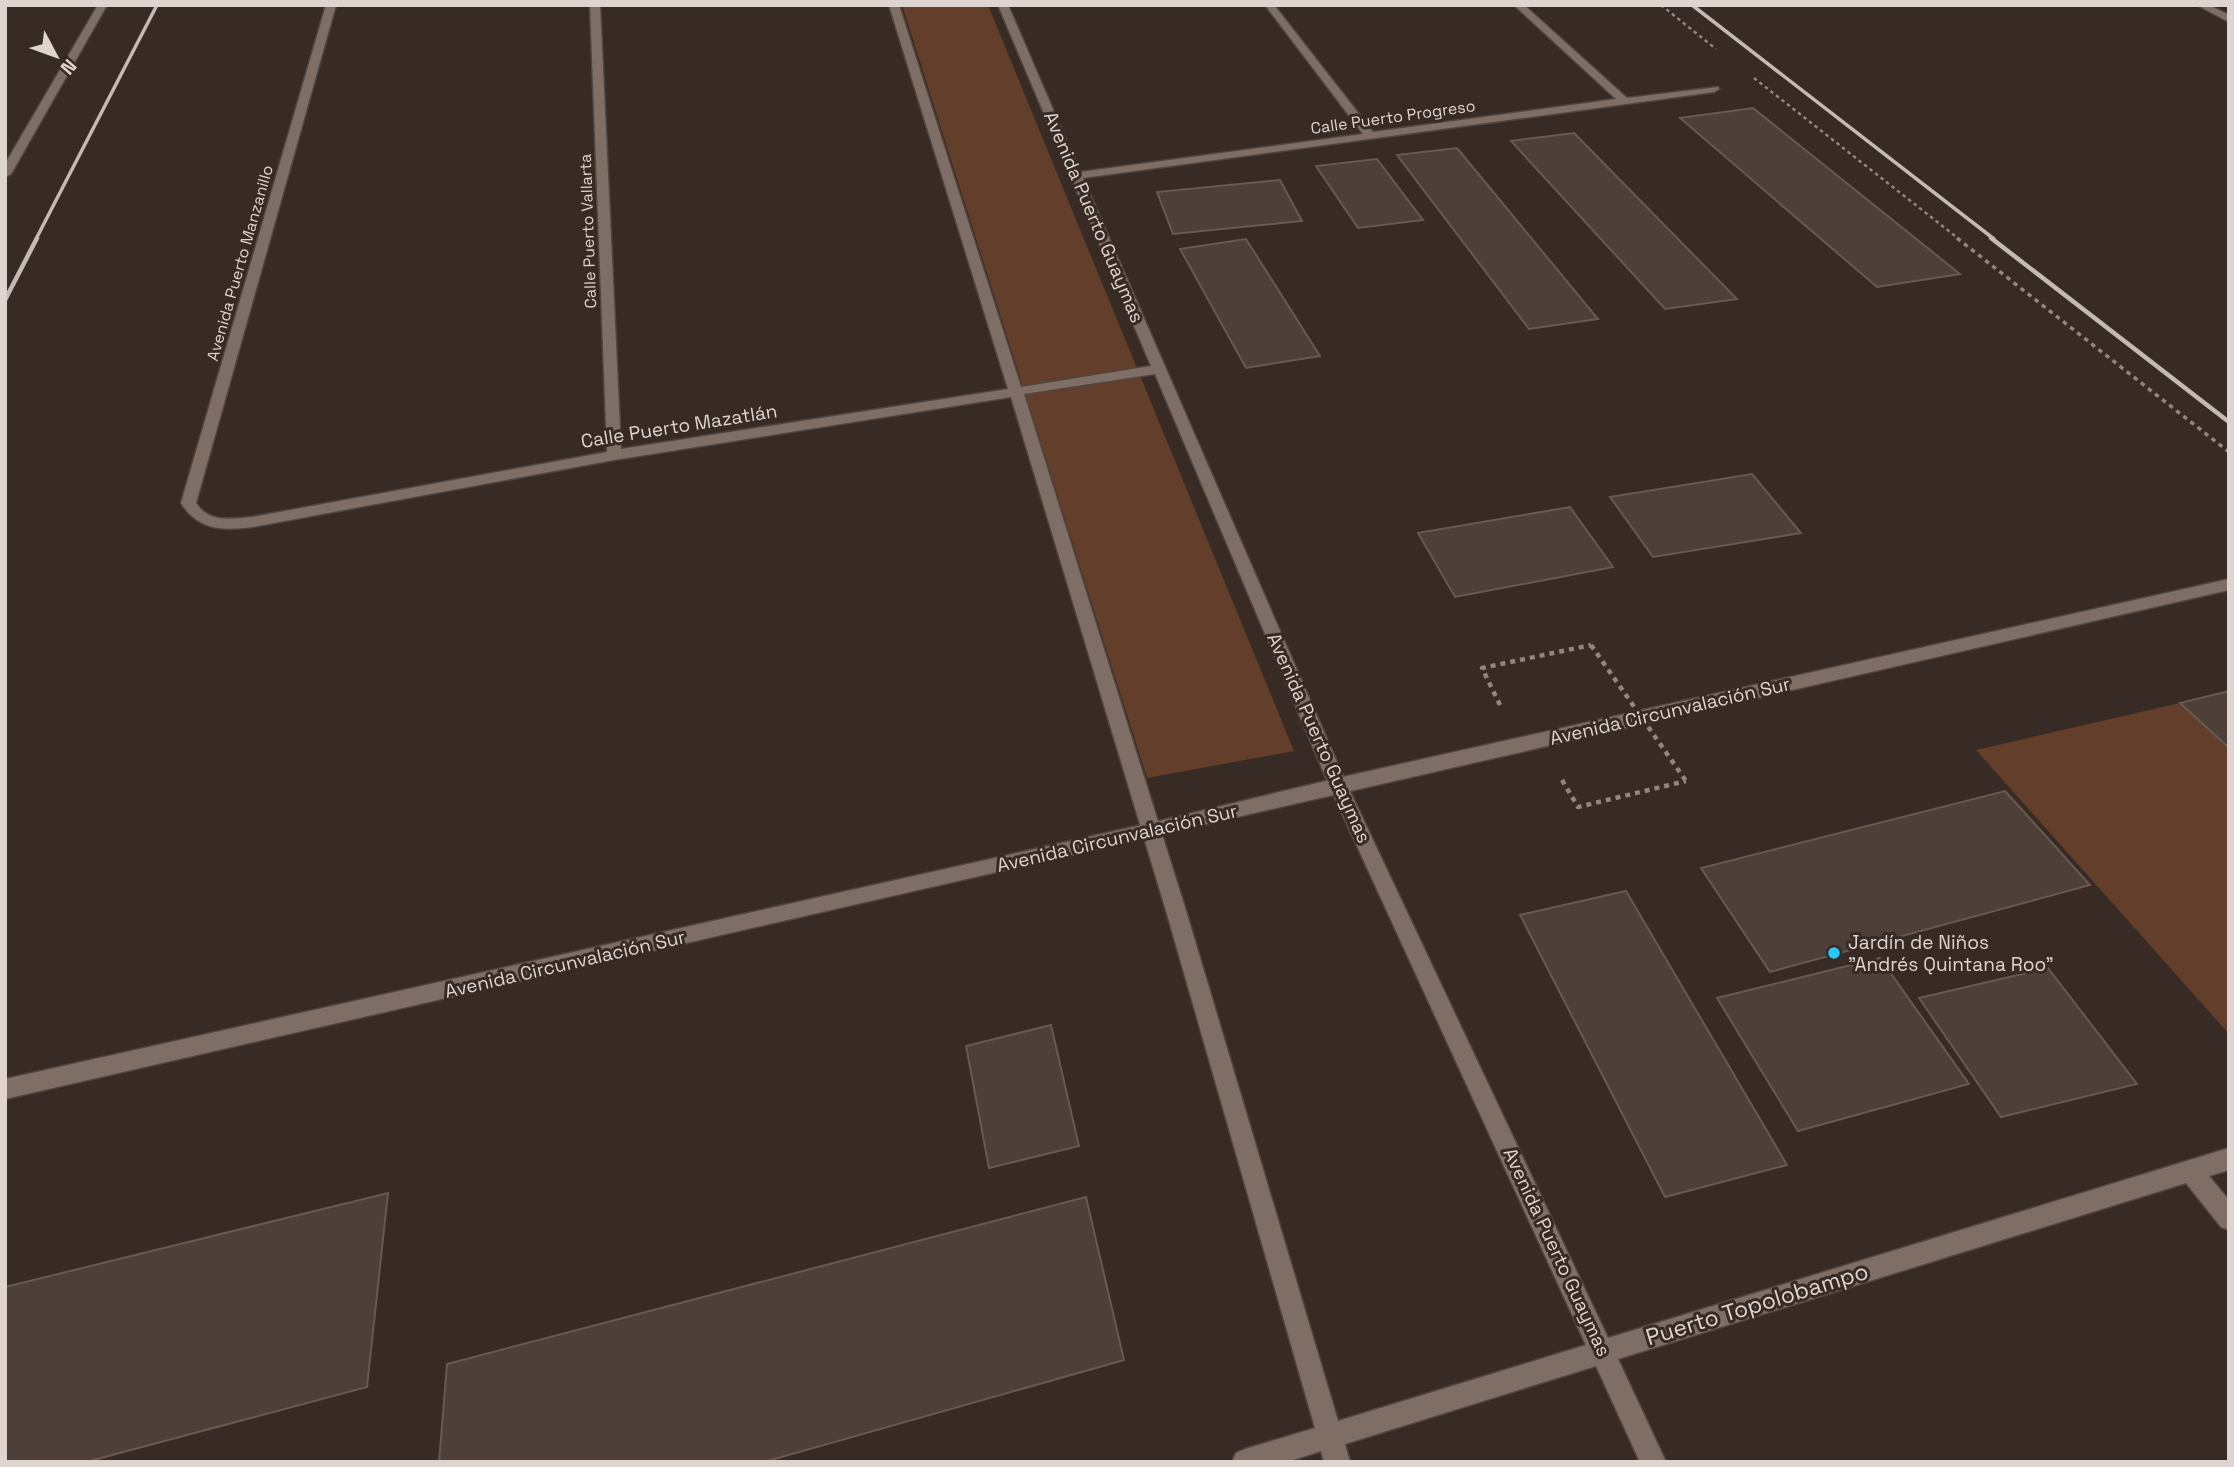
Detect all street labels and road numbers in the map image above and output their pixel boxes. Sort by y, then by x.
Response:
street label: Calle Puerto Progreso [1309,95,1477,139]
street label: Avenida Puerto Guaymas [1038,108,1150,326]
street label: Calle Puerto Vallarta [575,153,601,309]
street label: Avenida Puerto Manzanillo [202,163,278,363]
street label: Calle Puerto Mazatlán [579,398,779,454]
street label: Avenida Puerto Guaymas [1261,629,1377,847]
street label: Avenida Circunvalación Sur [1547,671,1793,751]
street label: Avenida Circunvalación Sur [994,798,1240,878]
street label: Avenida Circunvalación Sur [442,924,688,1004]
street label: Avenida Puerto Guaymas [1498,1144,1616,1360]
street label: Puerto Topolobampo [1642,1256,1872,1352]

